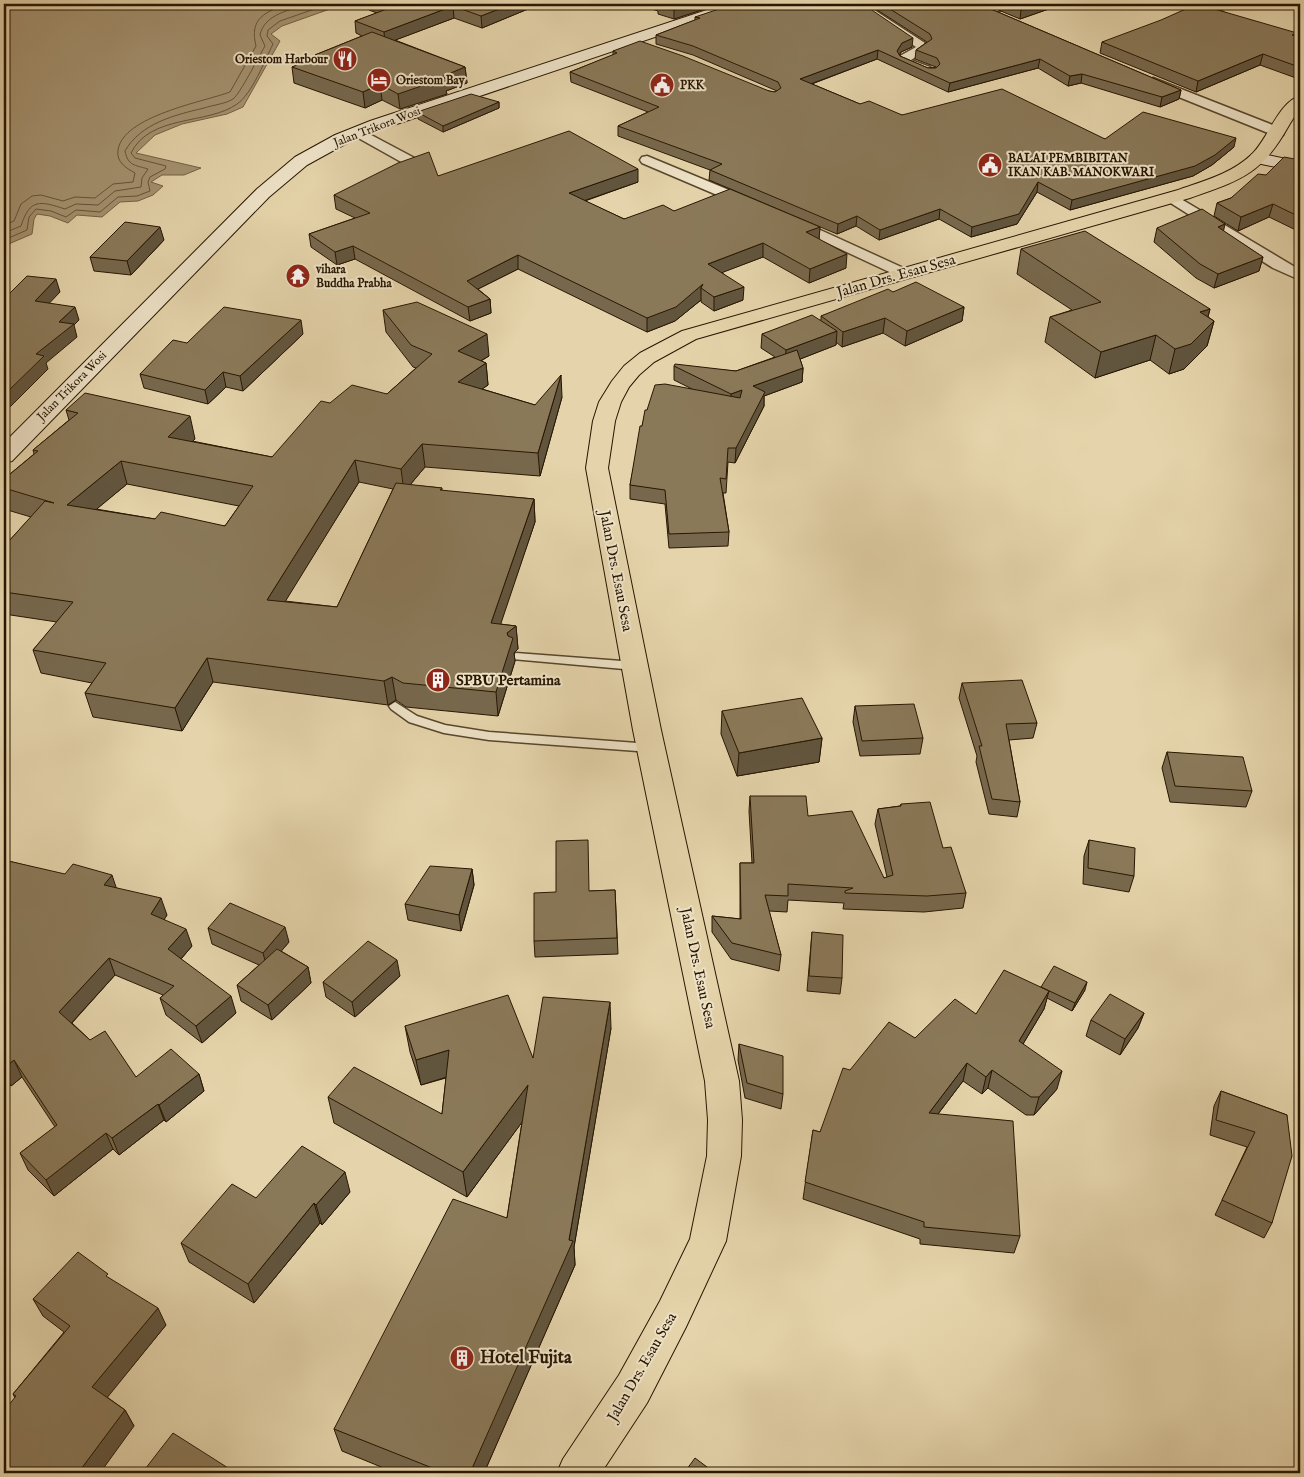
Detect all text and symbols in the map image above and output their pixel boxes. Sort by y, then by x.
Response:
restaurant icon: Oriestom Harbour [332,46,358,72]
place label: Oriestom Harbour [235,52,329,67]
hotel icon: Oriestom Bay [366,67,392,93]
public building icon: PKK [649,72,675,98]
place label: Oriestom Bay [396,73,466,89]
place label: PKK [680,78,706,93]
street label: Jalan Trikora Wosi [329,103,423,152]
place label: BALAI PEMBIBITAN IKAN KAB. MANOKWARI [1008,151,1155,180]
public building icon: BALAI PEMBIBITAN IKAN KAB. MANOKWARI [977,152,1003,178]
street label: Jalan Drs. Esau Sesa [832,250,958,303]
place label: vihara Buddha Prabha [315,262,392,291]
temple icon: vihara Buddha Prabha [285,263,311,289]
street label: Jalan Trikora Wosi [33,348,111,426]
street label: Jalan Drs. Esau Sesa [595,507,637,634]
building icon: SPBU Pertamina [425,667,451,693]
place label: SPBU Pertamina [456,671,561,690]
street label: Jalan Drs. Esau Sesa [676,904,720,1031]
street label: Jalan Drs. Esau Sesa [602,1309,681,1427]
building icon: Hotel Fujita [449,1345,475,1371]
place label: Hotel Fujita [480,1347,573,1370]

